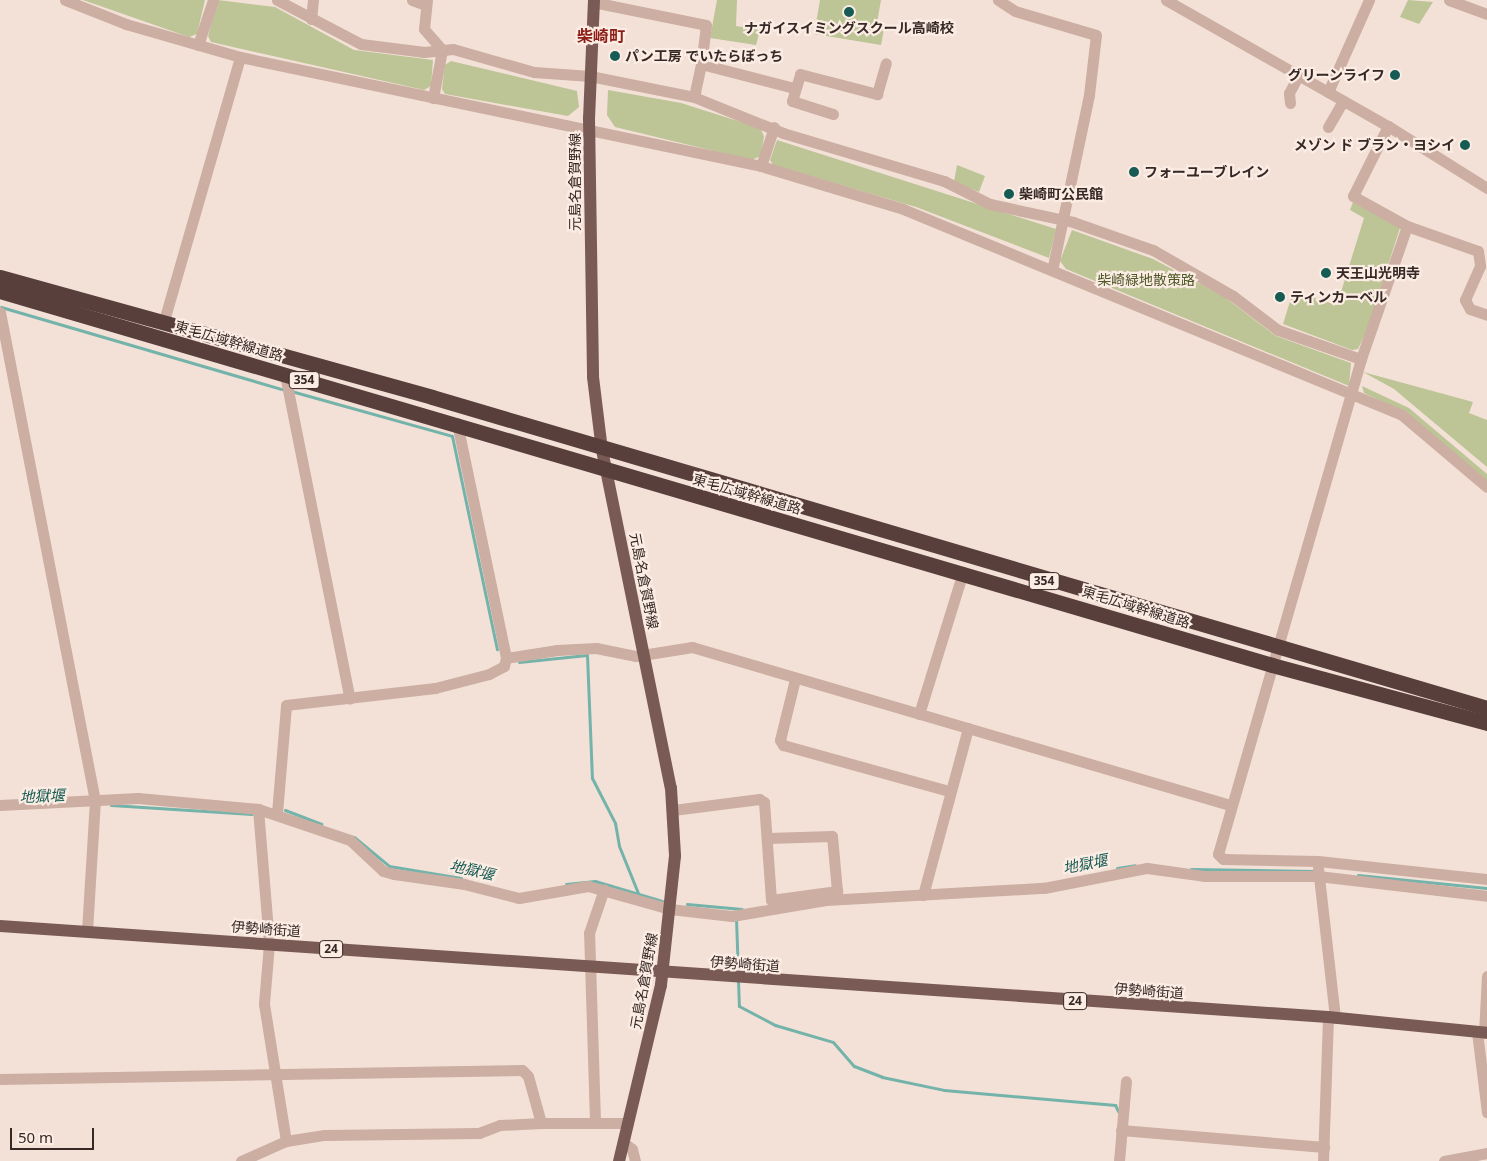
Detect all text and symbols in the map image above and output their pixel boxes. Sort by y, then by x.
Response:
marker: ナガイスイミングスクール高崎校 [843,6,855,18]
place label: ナガイスイミングスクール高崎校 [744,20,954,36]
district label: 柴崎町 [577,26,625,46]
place label: パン工房 でいたらぼっち [625,48,783,64]
marker: パン工房 でいたらぼっち [609,50,621,62]
place label: グリーンライフ [1287,67,1385,83]
marker: グリーンライフ [1389,69,1401,81]
street label: 元島名倉賀野線 [567,133,583,231]
place label: メゾン ド ブラン・ヨシイ [1294,137,1455,153]
marker: メゾン ド ブラン・ヨシイ [1459,139,1471,151]
place label: フォーユーブレイン [1144,164,1270,180]
marker: フォーユーブレイン [1128,166,1140,178]
place label: 柴崎町公民館 [1019,186,1103,202]
marker: 柴崎町公民館 [1003,188,1015,200]
place label: 天王山光明寺 [1336,265,1420,281]
marker: 天王山光明寺 [1320,267,1332,279]
park label: 柴崎緑地散策路 [1097,272,1195,288]
place label: ティンカーベル [1290,289,1388,305]
marker: ティンカーベル [1274,291,1286,303]
street label: 東毛広域幹線道路 [173,317,285,365]
road number: 354 [288,370,320,390]
street label: 東毛広域幹線道路 [691,470,803,518]
street label: 元島名倉賀野線 [626,531,662,631]
road number: 354 [1028,572,1060,590]
street label: 東毛広域幹線道路 [1080,583,1192,631]
water label: 地獄堰 [19,786,65,806]
water label: 地獄堰 [1061,851,1109,877]
water label: 地獄堰 [448,856,496,884]
street label: 伊勢崎街道 [230,918,302,940]
street label: 元島名倉賀野線 [627,931,661,1031]
road number: 24 [318,940,344,959]
street label: 伊勢崎街道 [709,953,781,975]
street label: 伊勢崎街道 [1113,980,1185,1002]
road number: 24 [1062,991,1088,1010]
scale bar [12,1118,96,1150]
text: 50 m [18,1127,53,1147]

